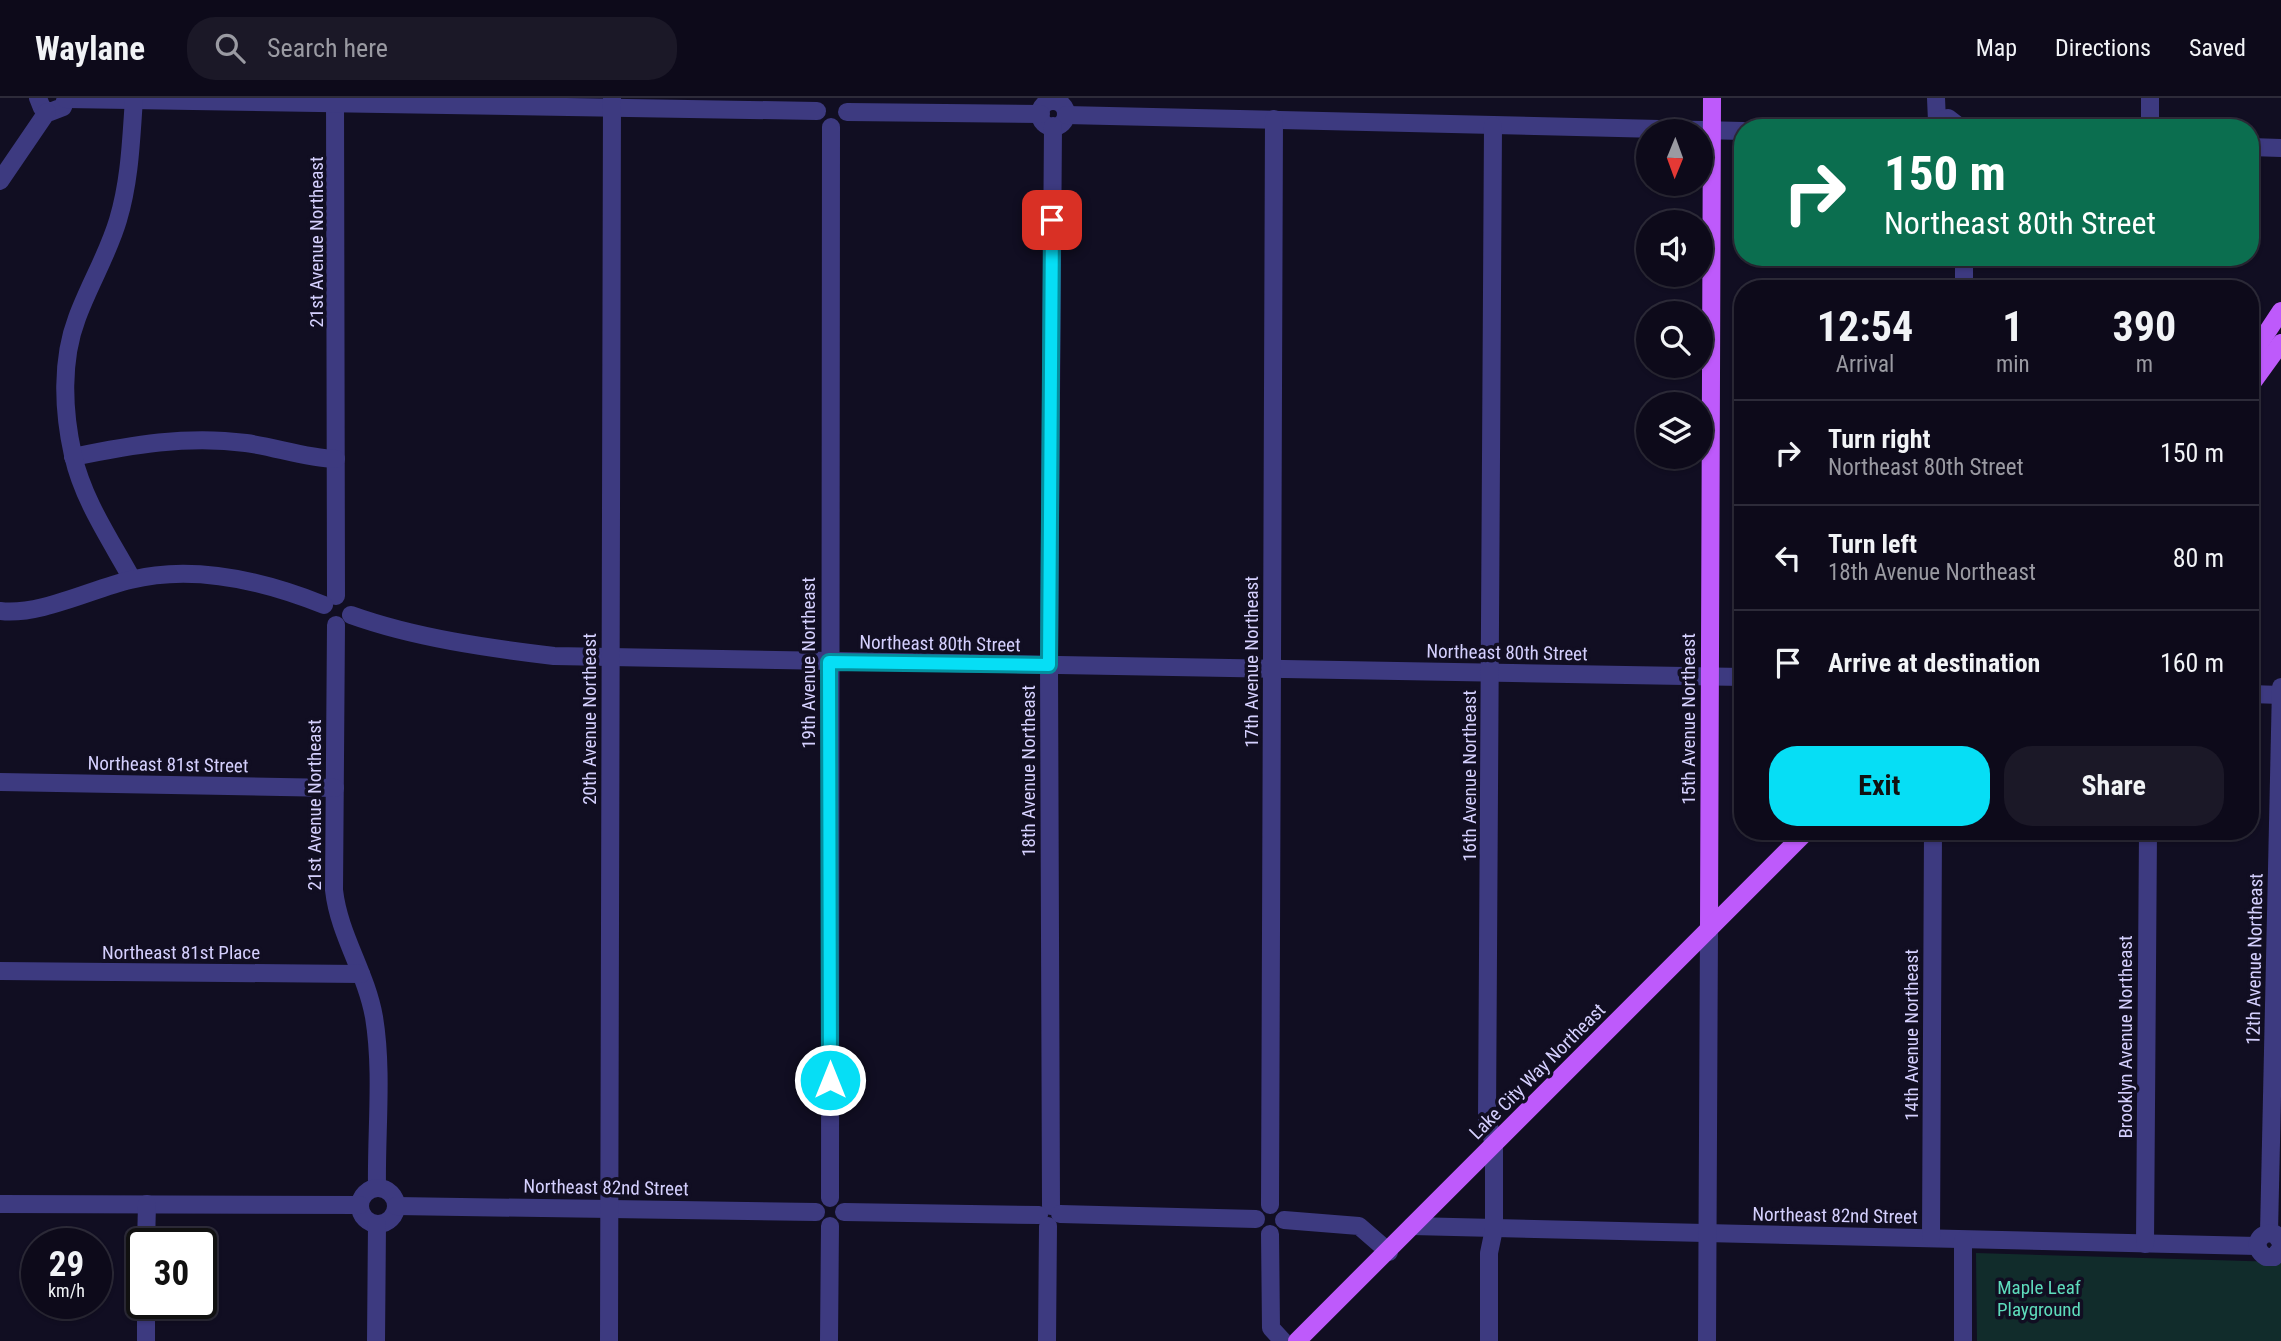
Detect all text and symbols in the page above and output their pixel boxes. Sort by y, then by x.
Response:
search box [187,17,677,80]
text: Waylane [35,29,145,68]
icon: search [211,29,249,67]
text: Search here [267,33,388,63]
text: Map [1976,34,2017,62]
text: Directions [2055,34,2151,62]
text: Saved [2189,34,2246,62]
north arrow [1636,119,1713,196]
map controls [1636,119,1713,469]
text: 150 m [1884,145,2006,202]
icon: right [1769,147,1860,238]
street label: 21st Avenue Northeast [305,156,328,328]
pin [1022,190,1082,250]
icon: arrive [1033,201,1071,239]
text: Northeast 80th Street [1884,204,2156,242]
button: sound [1636,210,1713,287]
button: search [1636,301,1713,378]
text: 12:54 [1817,302,1913,351]
text: 1 [2002,302,2023,351]
text: 390 [2112,302,2176,351]
text: Arrival [1836,351,1894,378]
text: min [1996,351,2030,378]
text: m [2136,351,2153,378]
button: layers [1636,392,1713,469]
text: Turn right [1828,424,1930,454]
icon: right [1769,434,1807,472]
text: 150 m [2160,438,2224,468]
text: Northeast 80th Street [1828,454,2023,481]
text: Turn left [1828,529,1917,559]
icon: left [1769,539,1807,577]
text: 80 m [2173,543,2224,573]
text: 18th Avenue Northeast [1828,559,2036,586]
street label: 17th Avenue Northeast [1240,576,1263,748]
street label: 19th Avenue Northeast [797,577,820,749]
street label: Northeast 80th Street [859,631,1021,656]
street label: 20th Avenue Northeast [578,633,601,805]
street label: 15th Avenue Northeast [1677,633,1700,805]
street label: Northeast 80th Street [1426,640,1588,665]
icon: arrive [1769,644,1807,682]
text: Arrive at destination [1828,648,2040,678]
text: 160 m [2160,648,2224,678]
street label: 18th Avenue Northeast [1017,685,1040,857]
street label: 16th Avenue Northeast [1458,690,1481,862]
street label: 21st Avenue Northeast [303,719,326,891]
button: Exit [1769,746,1990,826]
button: Share [2004,746,2224,826]
street label: Northeast 81st Street [87,752,249,777]
street label: 12th Avenue Northeast [2242,873,2267,1045]
street label: Brooklyn Avenue Northeast [2114,935,2137,1139]
street label: Northeast 81st Place [102,941,260,964]
street label: 14th Avenue Northeast [1900,949,1923,1121]
street label: Lake City Way Northeast [1465,999,1610,1144]
position arrow [793,1043,867,1117]
street label: Northeast 82nd Street [523,1175,689,1200]
street label: Northeast 82nd Street [1752,1203,1918,1228]
speed limit sign: 30 [126,1228,217,1319]
text: 29 [49,1244,84,1285]
park label: Maple Leaf Playground [1997,1276,2081,1321]
text: km/h [48,1280,85,1301]

